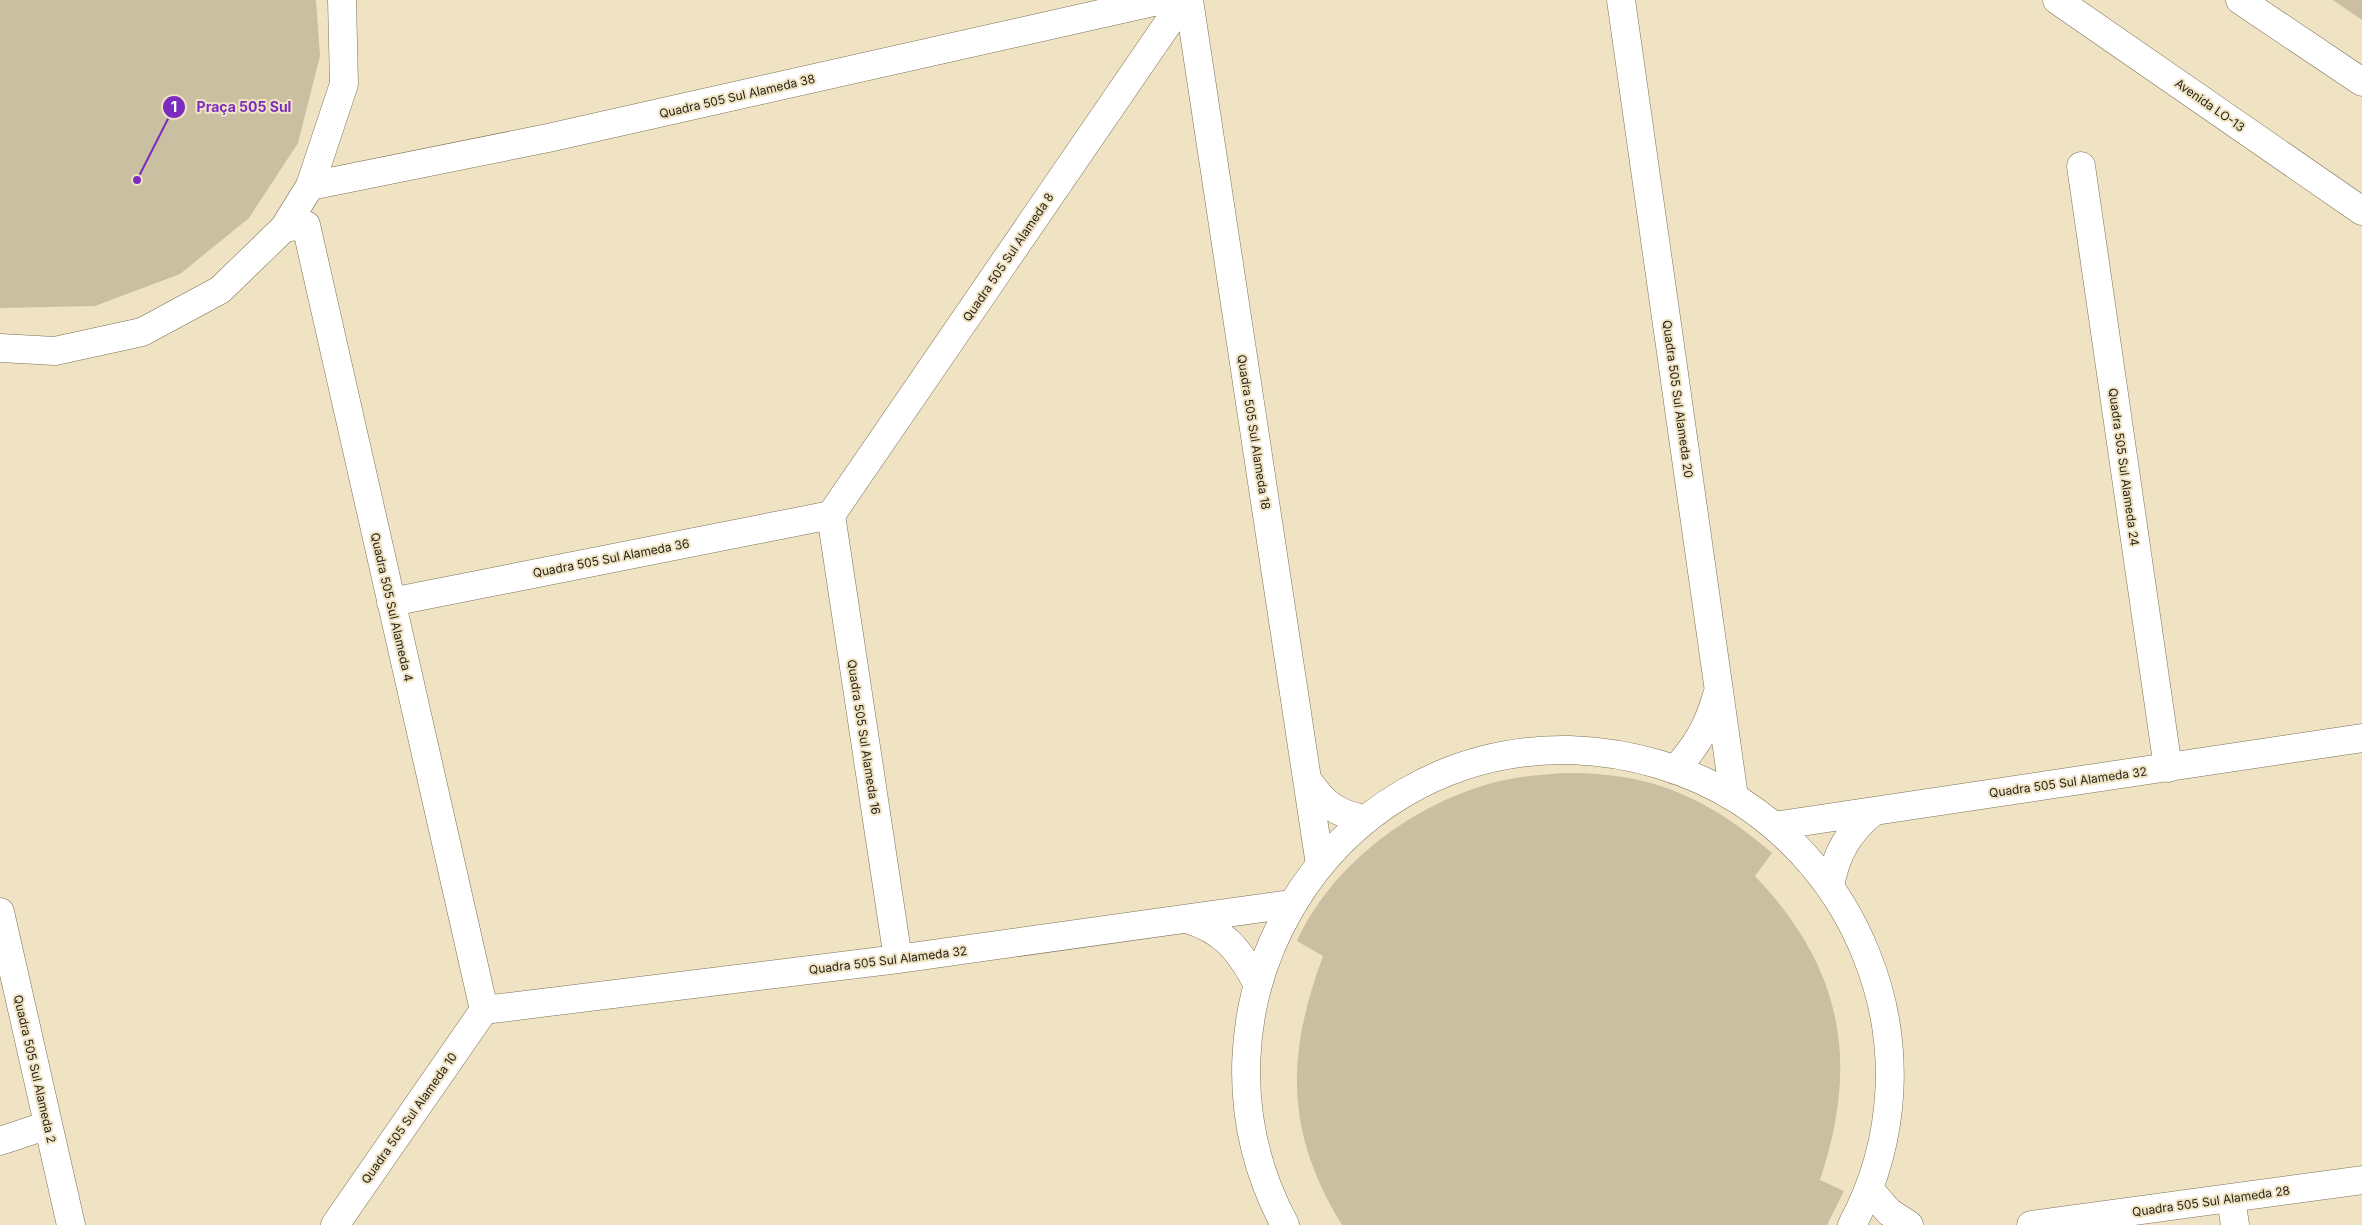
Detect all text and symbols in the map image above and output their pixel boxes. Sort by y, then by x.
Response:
street label: Quadra 505 Sul Alameda 38 [658,71,816,121]
street label: Avenida LO-13 [2172,75,2248,135]
callout: Praça 505 Sul [161,93,301,122]
text: 1 [171,97,177,116]
text: Praça 505 Sul [197,98,291,115]
street label: Quadra 505 Sul Alameda 8 [959,190,1057,324]
street label: Quadra 505 Sul Alameda 20 [1659,319,1697,479]
street label: Quadra 505 Sul Alameda 18 [1234,353,1274,511]
street label: Quadra 505 Sul Alameda 24 [2105,387,2143,547]
street label: Quadra 505 Sul Alameda 4 [368,531,416,683]
street label: Quadra 505 Sul Alameda 36 [531,535,691,581]
street label: Quadra 505 Sul Alameda 16 [844,658,884,816]
street label: Quadra 505 Sul Alameda 32 [1988,763,2148,801]
street label: Quadra 505 Sul Alameda 32 [808,943,968,977]
street label: Quadra 505 Sul Alameda 2 [11,993,59,1145]
street label: Quadra 505 Sul Alameda 10 [358,1049,460,1187]
street label: Quadra 505 Sul Alameda 28 [2131,1182,2291,1220]

